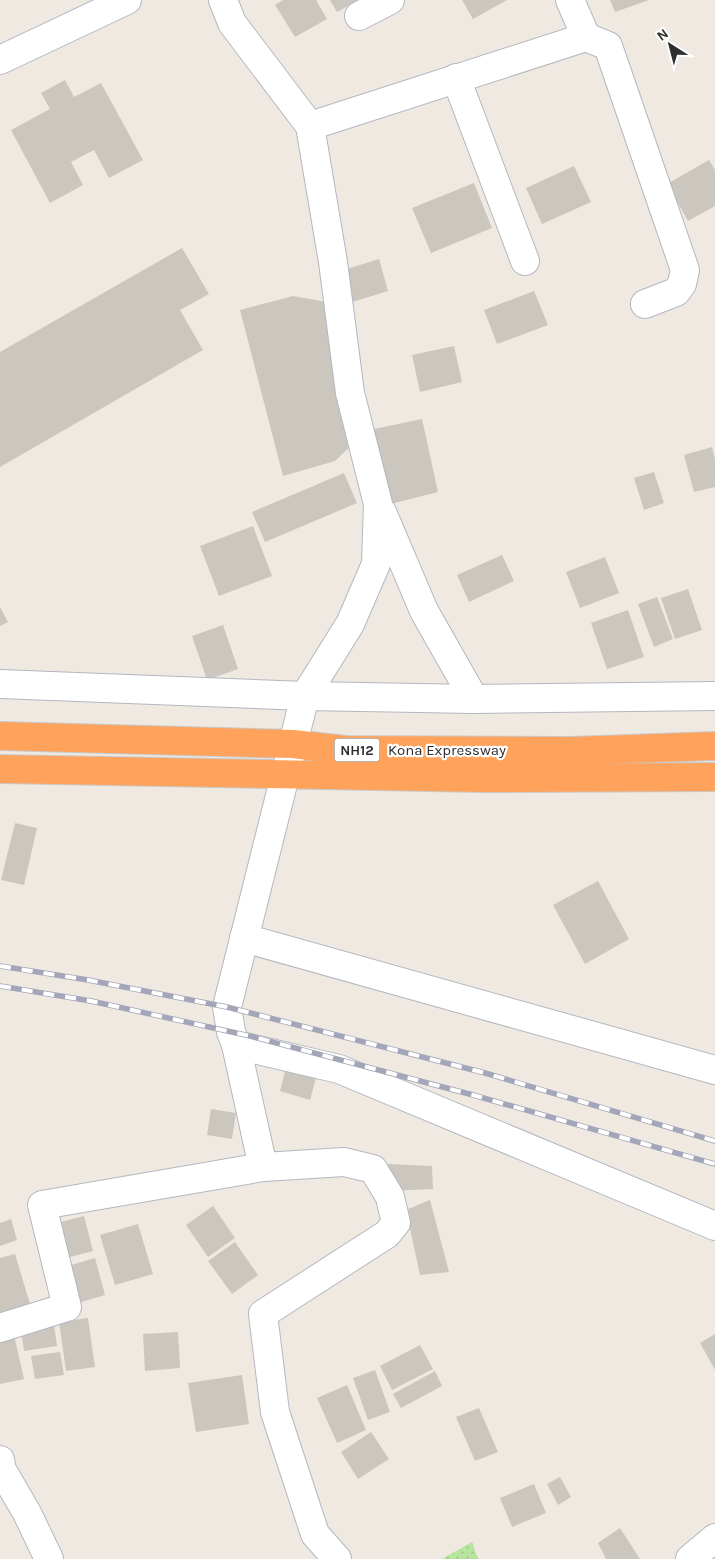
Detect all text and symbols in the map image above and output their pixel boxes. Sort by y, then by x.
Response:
north arrow [645,20,695,70]
text: N [654,25,672,45]
road number: NH12 [334,738,380,762]
street label: Kona Expressway [388,741,506,759]

